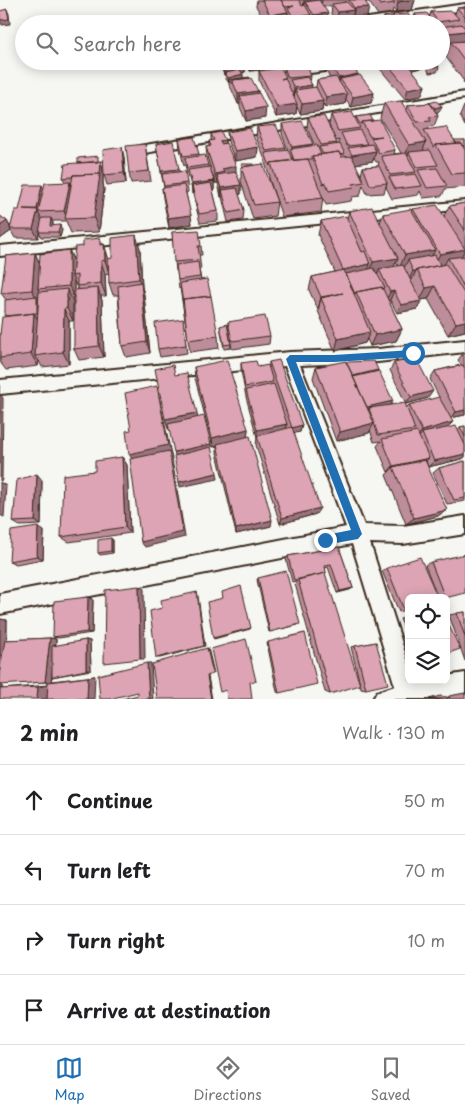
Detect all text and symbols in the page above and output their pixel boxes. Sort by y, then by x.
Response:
search box [15,15,450,70]
icon: search [33,29,61,57]
text: Search here [73,29,182,57]
route start [402,342,425,365]
route end [314,529,337,552]
map controls [405,594,450,684]
button: locate [405,594,450,639]
button: layers [405,639,450,684]
text: 2 min [20,716,79,748]
text: Walk · 130 m [342,720,445,744]
icon: ahead [20,786,48,814]
text: Continue [67,786,153,814]
text: 50 m [404,788,445,812]
icon: left [20,856,48,884]
text: Turn left [67,856,151,884]
text: 70 m [405,858,445,882]
icon: right [20,926,48,954]
text: Turn right [67,926,165,954]
text: 10 m [408,928,445,952]
icon: arrive [20,996,48,1024]
text: Arrive at destination [67,996,271,1024]
tab: Map [55,1054,84,1105]
tab: Directions [194,1054,262,1105]
tab: Saved [371,1054,410,1105]

